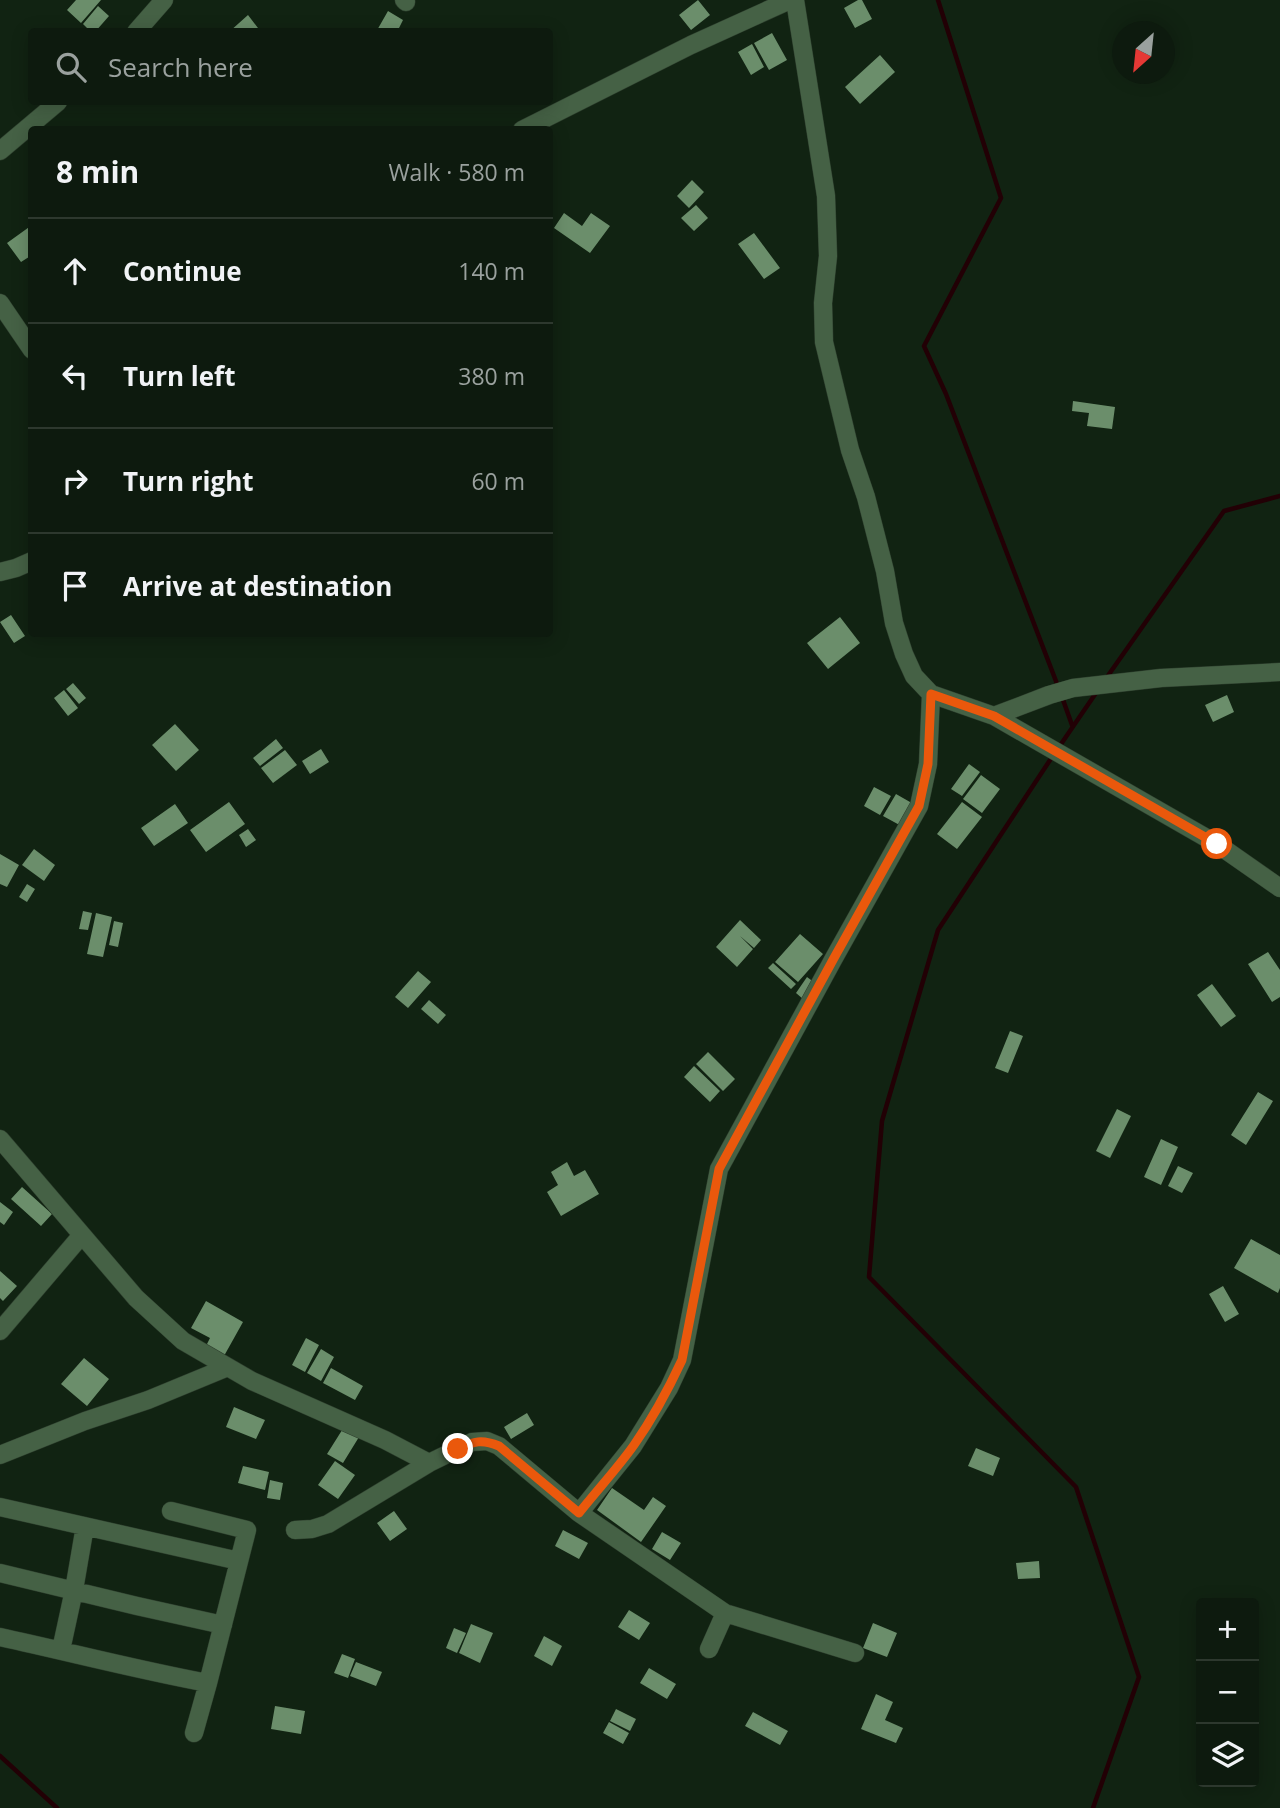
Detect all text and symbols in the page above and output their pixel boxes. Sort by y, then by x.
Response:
north arrow [1112,21,1175,84]
search box [28,28,553,105]
icon: search [52,48,90,86]
text: Search here [108,49,253,85]
text: 8 min [56,151,139,192]
text: Walk · 580 m [388,156,525,188]
icon: ahead [56,252,94,290]
text: Continue [123,253,242,289]
text: 140 m [458,255,525,287]
icon: left [56,357,94,395]
text: Turn left [123,358,235,394]
text: 380 m [458,360,525,392]
icon: right [56,462,94,500]
text: Turn right [123,463,254,499]
text: 60 m [471,465,525,497]
icon: arrive [56,567,94,605]
text: Arrive at destination [123,568,392,604]
route start [1201,828,1232,859]
route end [442,1433,473,1464]
map controls [1196,1598,1259,1787]
button: + [1196,1598,1259,1661]
button: − [1196,1661,1259,1724]
button: layers [1196,1724,1259,1787]

